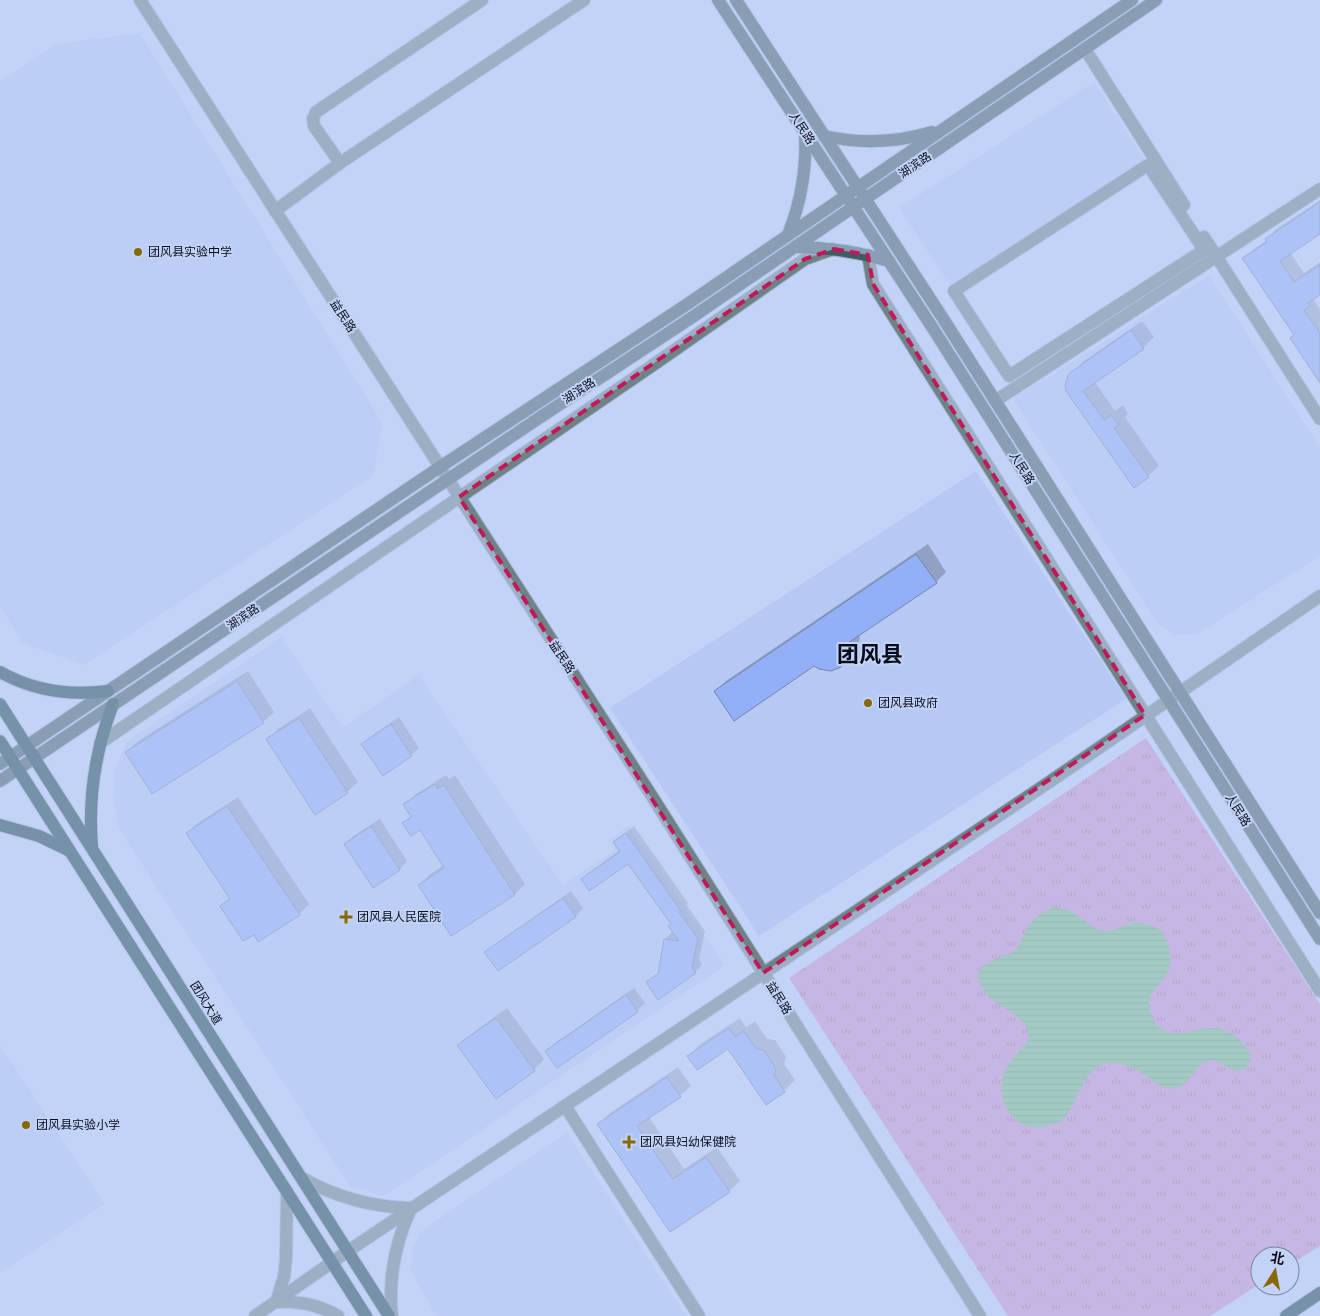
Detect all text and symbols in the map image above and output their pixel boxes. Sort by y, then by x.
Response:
street label: 人民路 [785,108,819,147]
street label: 湖滨路 [895,147,934,182]
place label: 团风县实验中学 [148,243,232,260]
marker: 团风县实验中学 [132,246,144,258]
street label: 益民路 [326,296,360,335]
street label: 湖滨路 [559,374,598,408]
street label: 人民路 [1006,448,1039,488]
street label: 湖滨路 [223,599,262,634]
street label: 益民路 [545,637,579,676]
district label: 团风县 [837,639,903,669]
place label: 团风县政府 [878,694,938,711]
marker: 团风县政府 [862,697,874,709]
street label: 人民路 [1222,790,1255,830]
place label: 团风县人民医院 [357,908,441,925]
marker: 团风县人民医院 [339,910,353,924]
street label: 团风大道 [186,978,226,1028]
street label: 益民路 [763,978,796,1018]
place label: 团风县实验小学 [36,1116,120,1133]
marker: 团风县实验小学 [20,1119,32,1131]
place label: 团风县妇幼保健院 [640,1133,736,1150]
marker: 团风县妇幼保健院 [622,1135,636,1149]
north arrow [1250,1246,1300,1296]
text: 北 [1269,1247,1286,1268]

